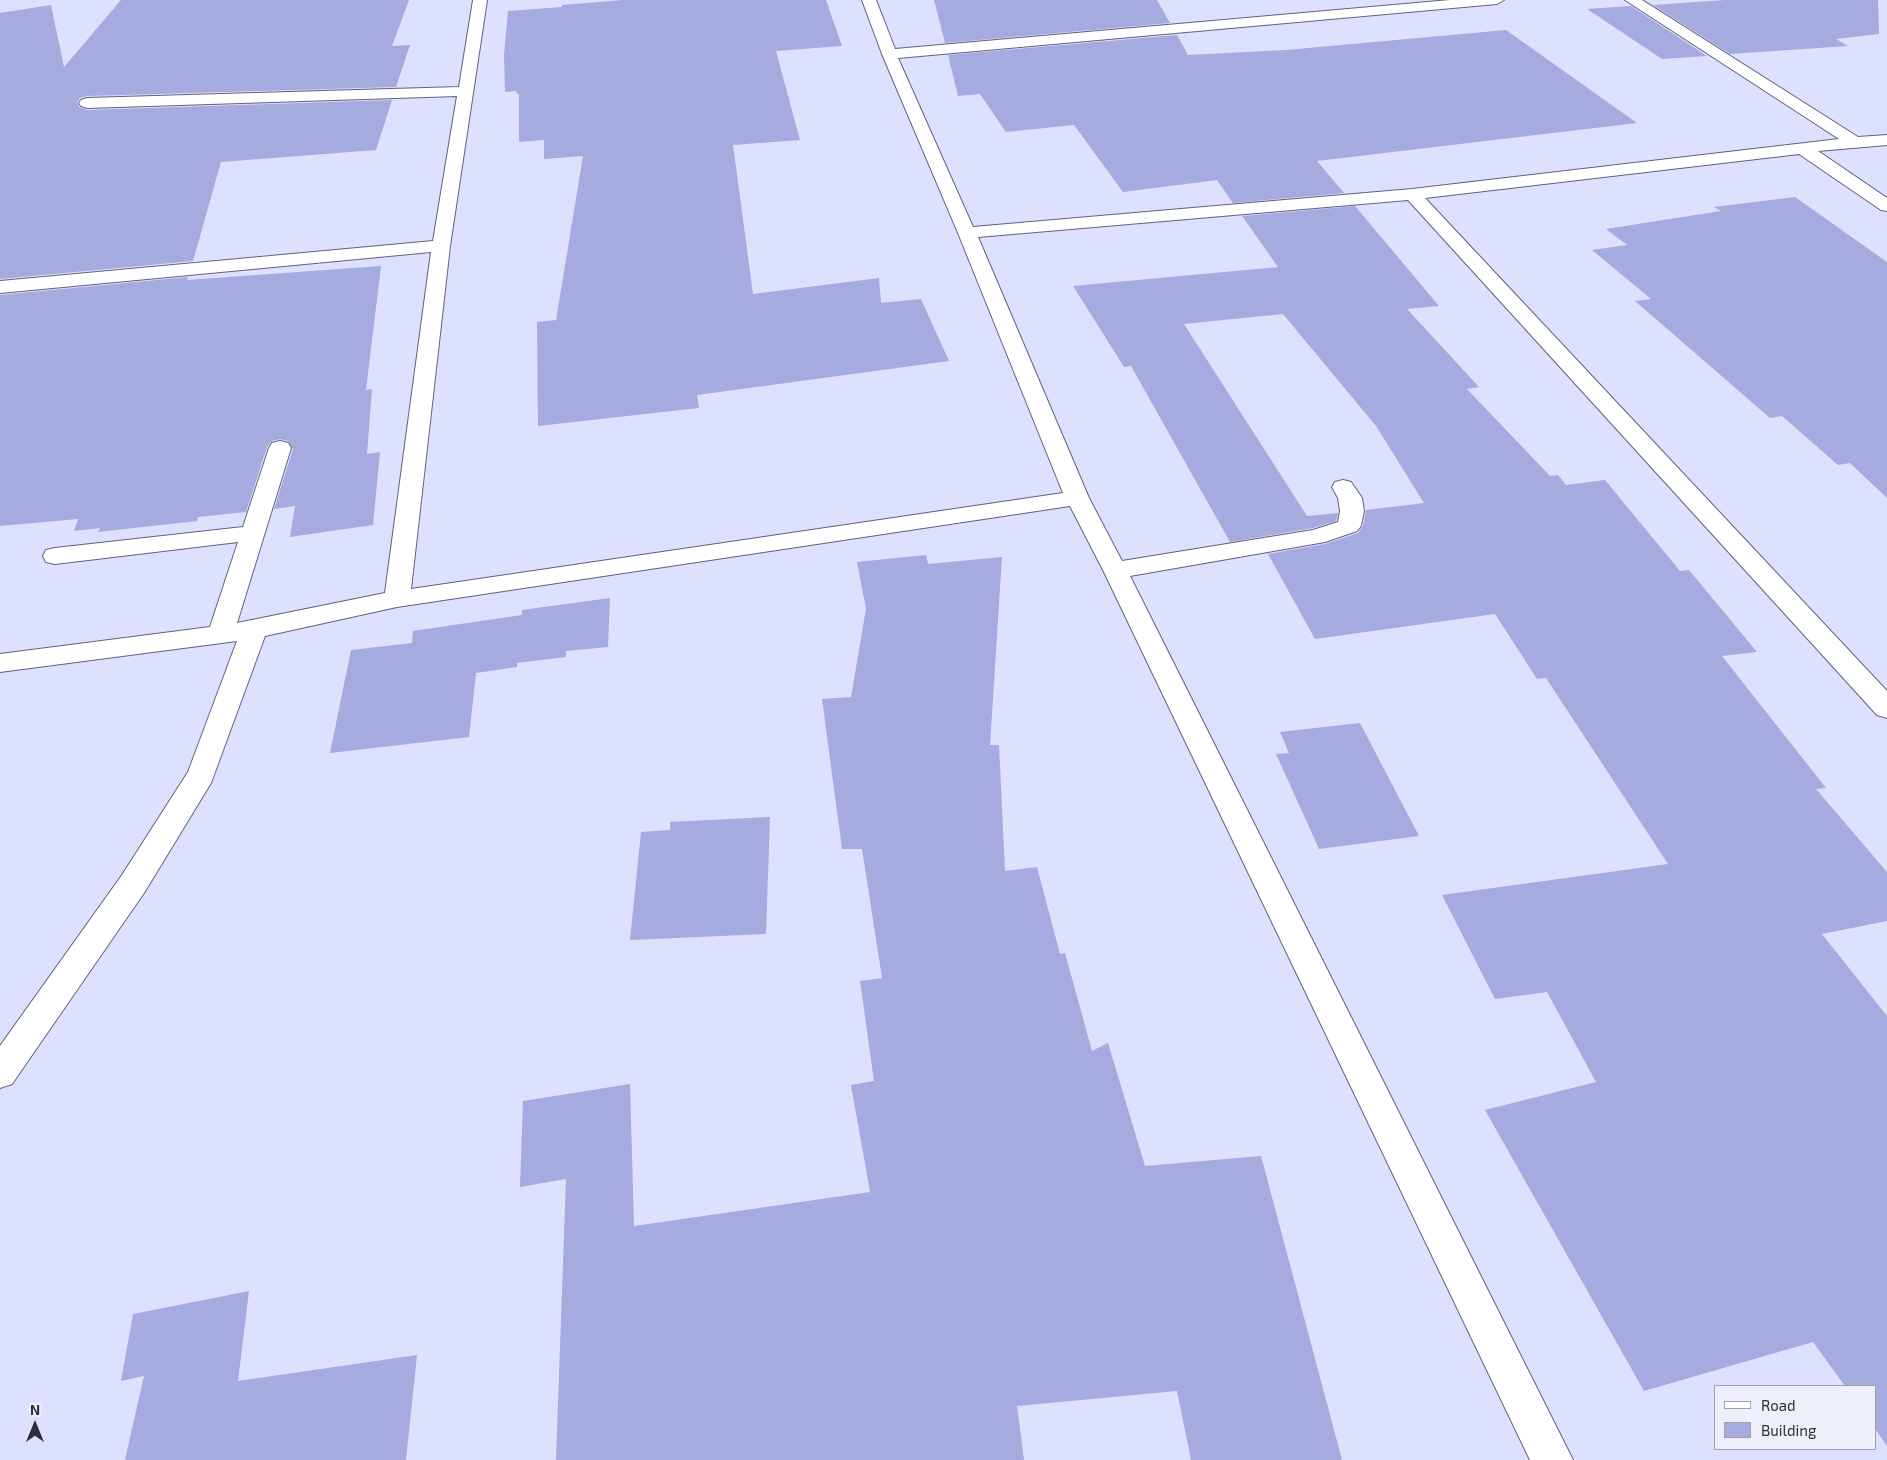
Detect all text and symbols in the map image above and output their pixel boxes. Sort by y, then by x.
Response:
legend [1714,1385,1877,1450]
text: Road [1761,1396,1796,1414]
north arrow [10,1400,60,1450]
text: N [30,1401,40,1418]
text: Building [1761,1421,1816,1439]

